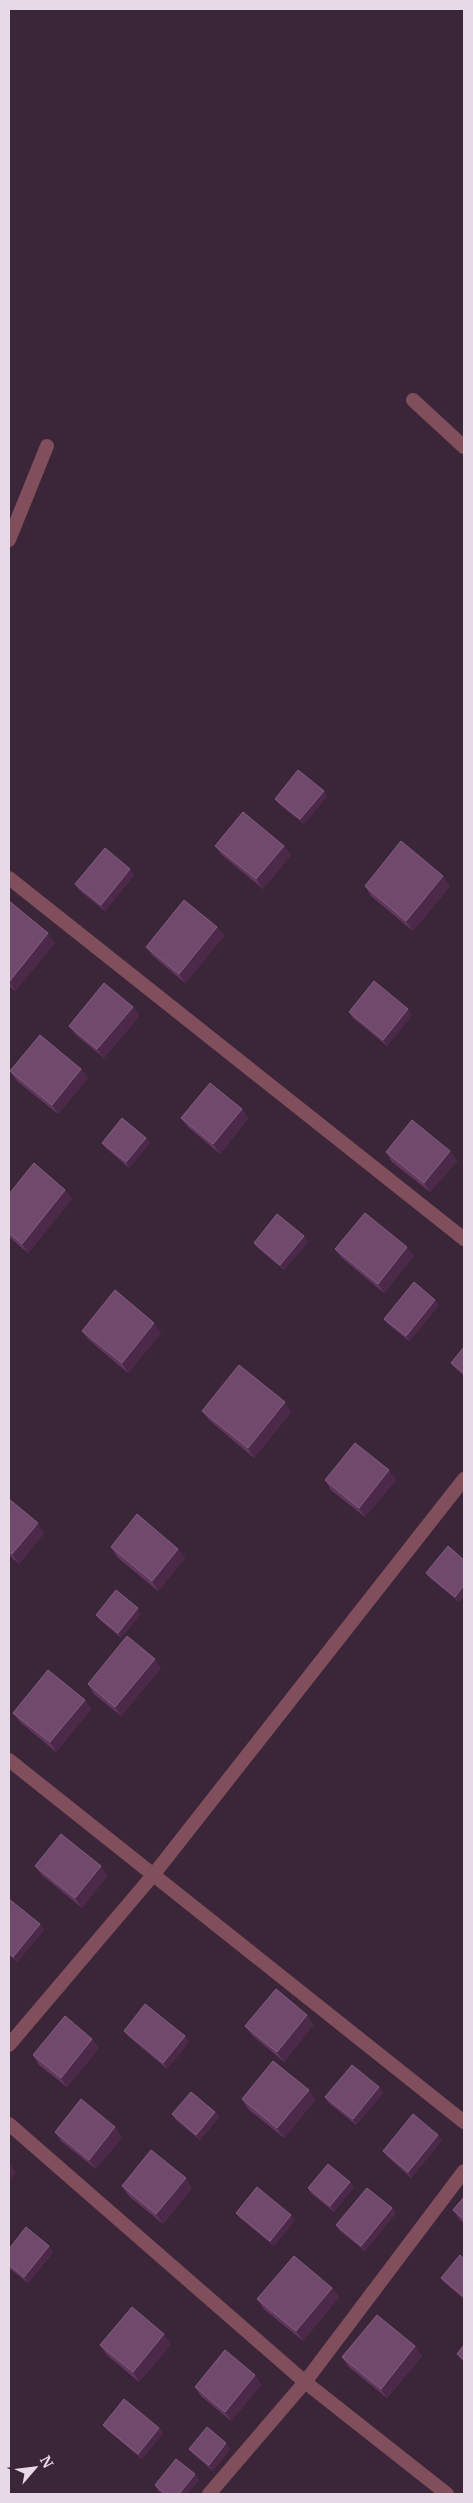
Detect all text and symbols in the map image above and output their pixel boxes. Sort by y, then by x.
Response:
north arrow [10,2443,60,2493]
text: N [36,2453,57,2471]

